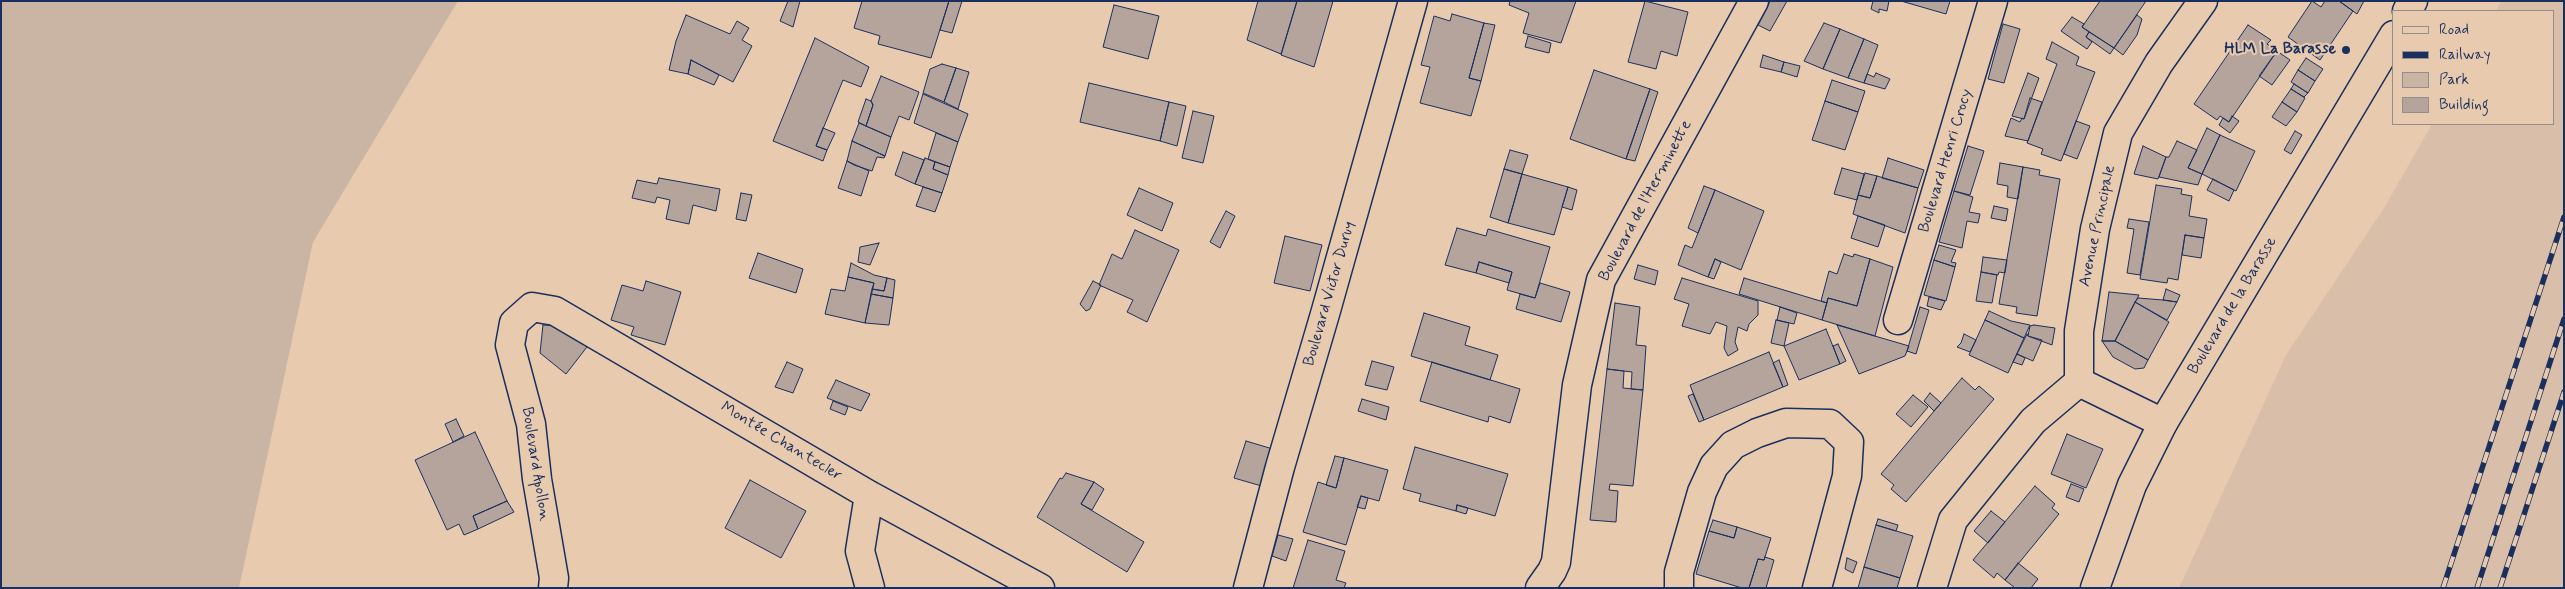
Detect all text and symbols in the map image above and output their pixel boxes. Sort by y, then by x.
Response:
legend [2392,10,2555,125]
text: Road [2439,20,2469,40]
place label: HLM La Barasse [2224,40,2336,60]
marker: HLM La Barasse [2340,44,2352,56]
text: Railway [2439,45,2491,65]
text: Park [2439,70,2469,90]
street label: Boulevard Henri Crocy [1915,87,1977,235]
text: Building [2439,95,2489,115]
street label: Boulevard de l'Herminette [1595,117,1697,285]
street label: Avenue Principale [2076,164,2120,288]
street label: Boulevard Victor Duruy [1300,219,1360,369]
street label: Boulevard de la Barasse [2184,234,2282,378]
street label: Montée Chantecler [717,398,845,486]
street label: Boulevard Apollon [517,406,553,522]

